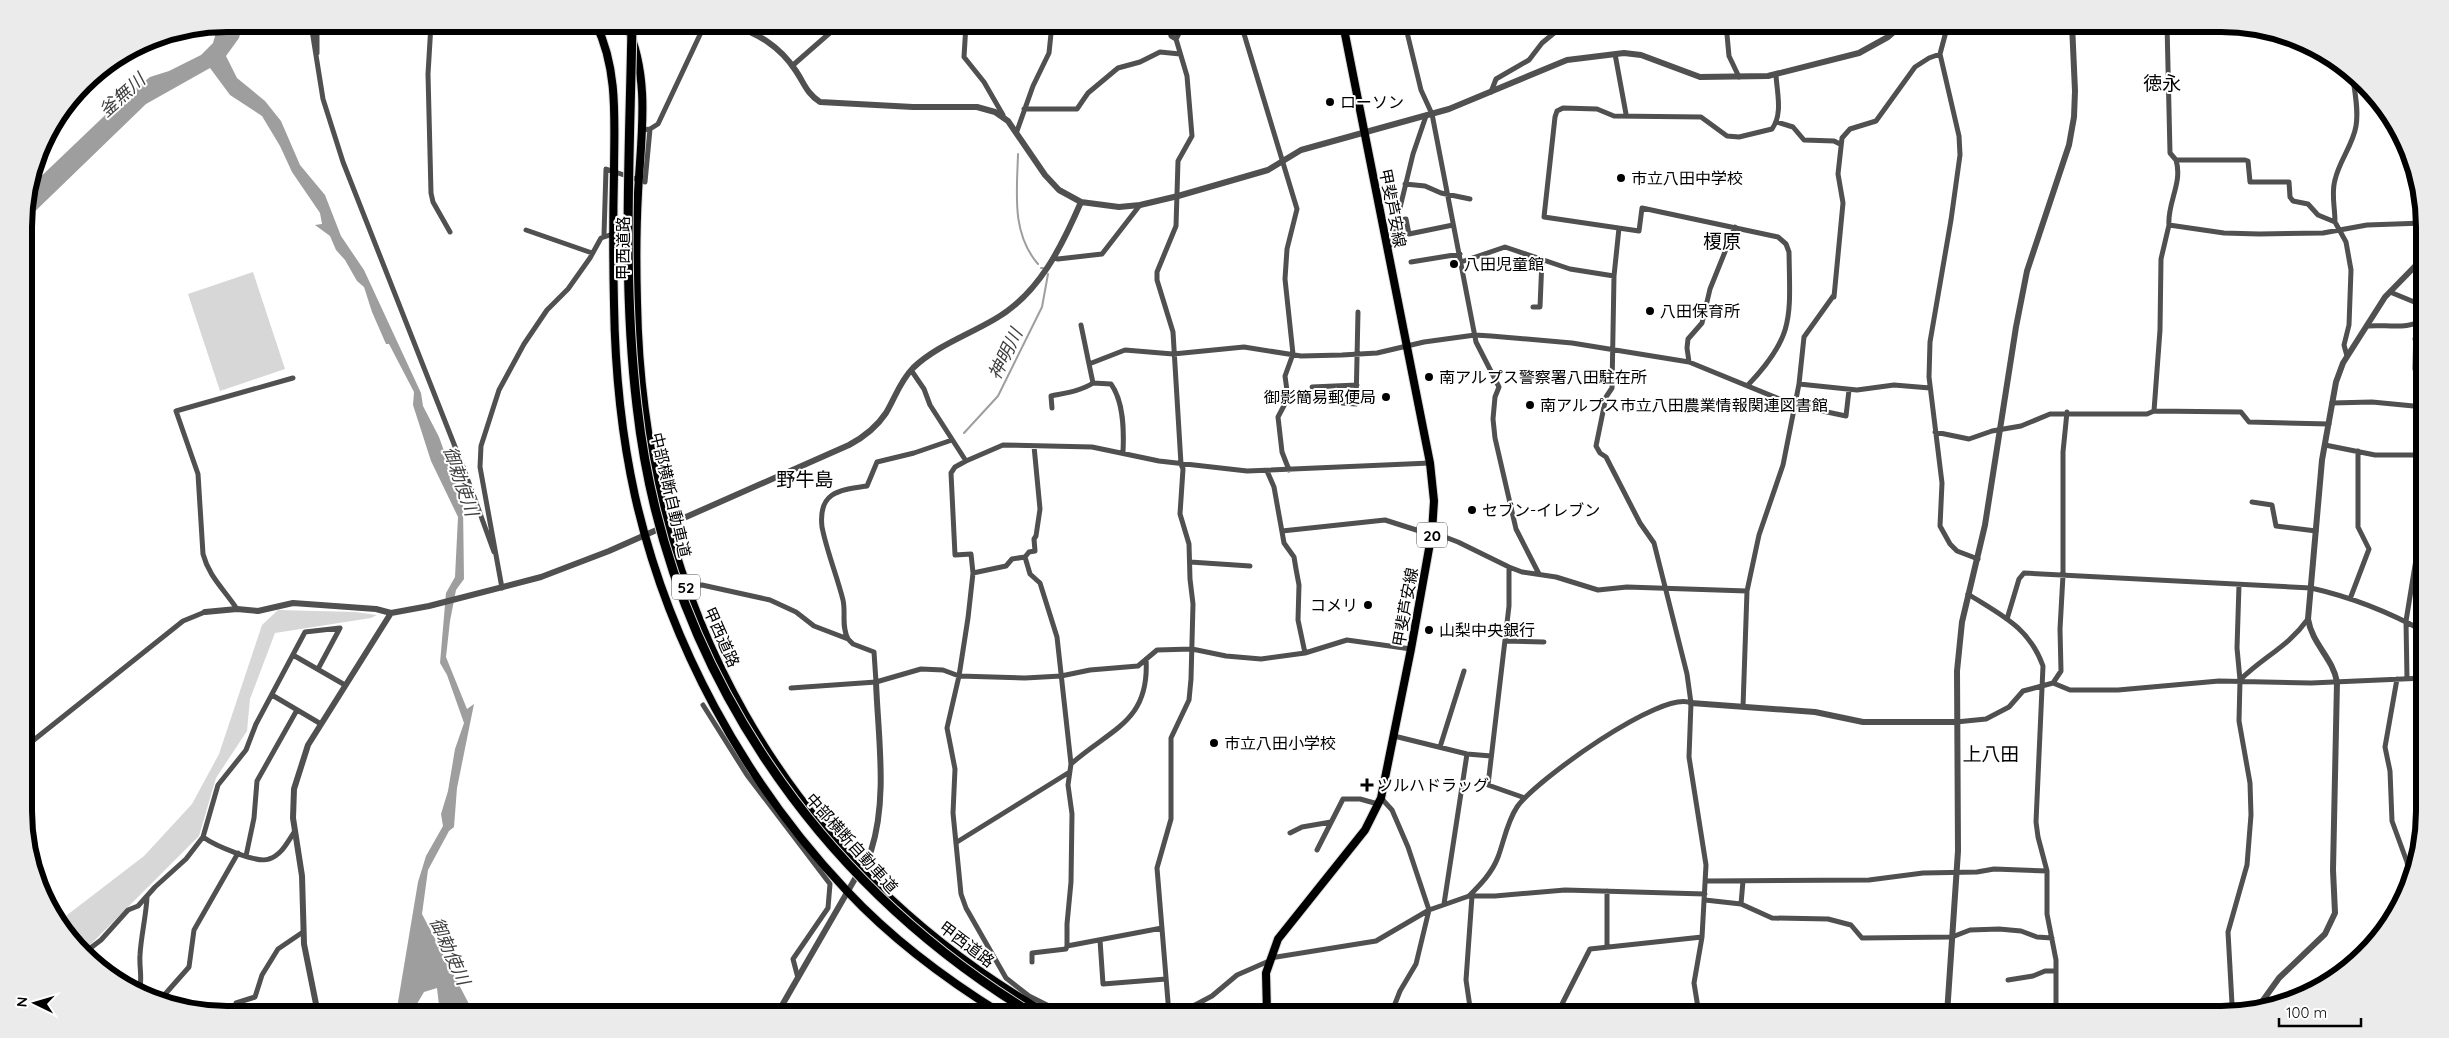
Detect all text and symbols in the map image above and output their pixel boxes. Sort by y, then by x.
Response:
water label: 釜無川 [94,67,151,122]
district label: 徳永 [2143,71,2181,95]
place label: ローソン [1340,92,1404,112]
marker: ローソン [1324,96,1336,108]
street label: 甲斐芦安線 [1376,167,1410,249]
place label: 市立八田中学校 [1631,168,1743,188]
marker: 市立八田中学校 [1615,172,1627,184]
street label: 甲西道路 [613,216,633,280]
district label: 榎原 [1703,229,1741,253]
place label: 八田児童館 [1464,254,1544,274]
marker: 八田児童館 [1448,258,1460,270]
place label: 八田保育所 [1660,301,1740,321]
marker: 八田保育所 [1644,305,1656,317]
water label: 神明川 [983,323,1028,383]
place label: 南アルプス警察署八田駐在所 [1439,367,1647,387]
marker: 南アルプス警察署八田駐在所 [1423,371,1435,383]
place label: 御影簡易郵便局 [1264,387,1376,407]
marker: 御影簡易郵便局 [1380,391,1392,403]
place label: 南アルプス市立八田農業情報関連図書館 [1540,395,1828,415]
marker: 南アルプス市立八田農業情報関連図書館 [1524,399,1536,411]
street label: 中部横断自動車道 [647,430,695,560]
water label: 御勅使川 [438,443,484,521]
district label: 野牛島 [776,467,834,491]
place label: セブン-イレブン [1482,500,1600,520]
marker: セブン-イレブン [1466,504,1478,516]
road number: 20 [1417,522,1447,548]
street label: 甲斐芦安線 [1388,566,1422,648]
road number: 52 [672,574,700,600]
place label: コメリ [1310,595,1358,615]
marker: コメリ [1362,599,1374,611]
street label: 甲西道路 [700,604,744,670]
place label: 山梨中央銀行 [1439,620,1535,640]
marker: 山梨中央銀行 [1423,624,1435,636]
place label: 市立八田小学校 [1224,733,1336,753]
marker: 市立八田小学校 [1208,737,1220,749]
district label: 上八田 [1962,742,2020,766]
place label: ツルハドラッグ [1377,775,1489,795]
marker: ツルハドラッグ [1361,779,1373,791]
street label: 中部横断自動車道 [802,789,902,897]
water label: 御勅使川 [425,913,476,990]
street label: 甲西道路 [935,917,999,971]
north arrow [10,978,60,1028]
text: N [13,996,31,1008]
scale bar [2279,996,2362,1028]
text: 100 m [2286,1003,2327,1022]

